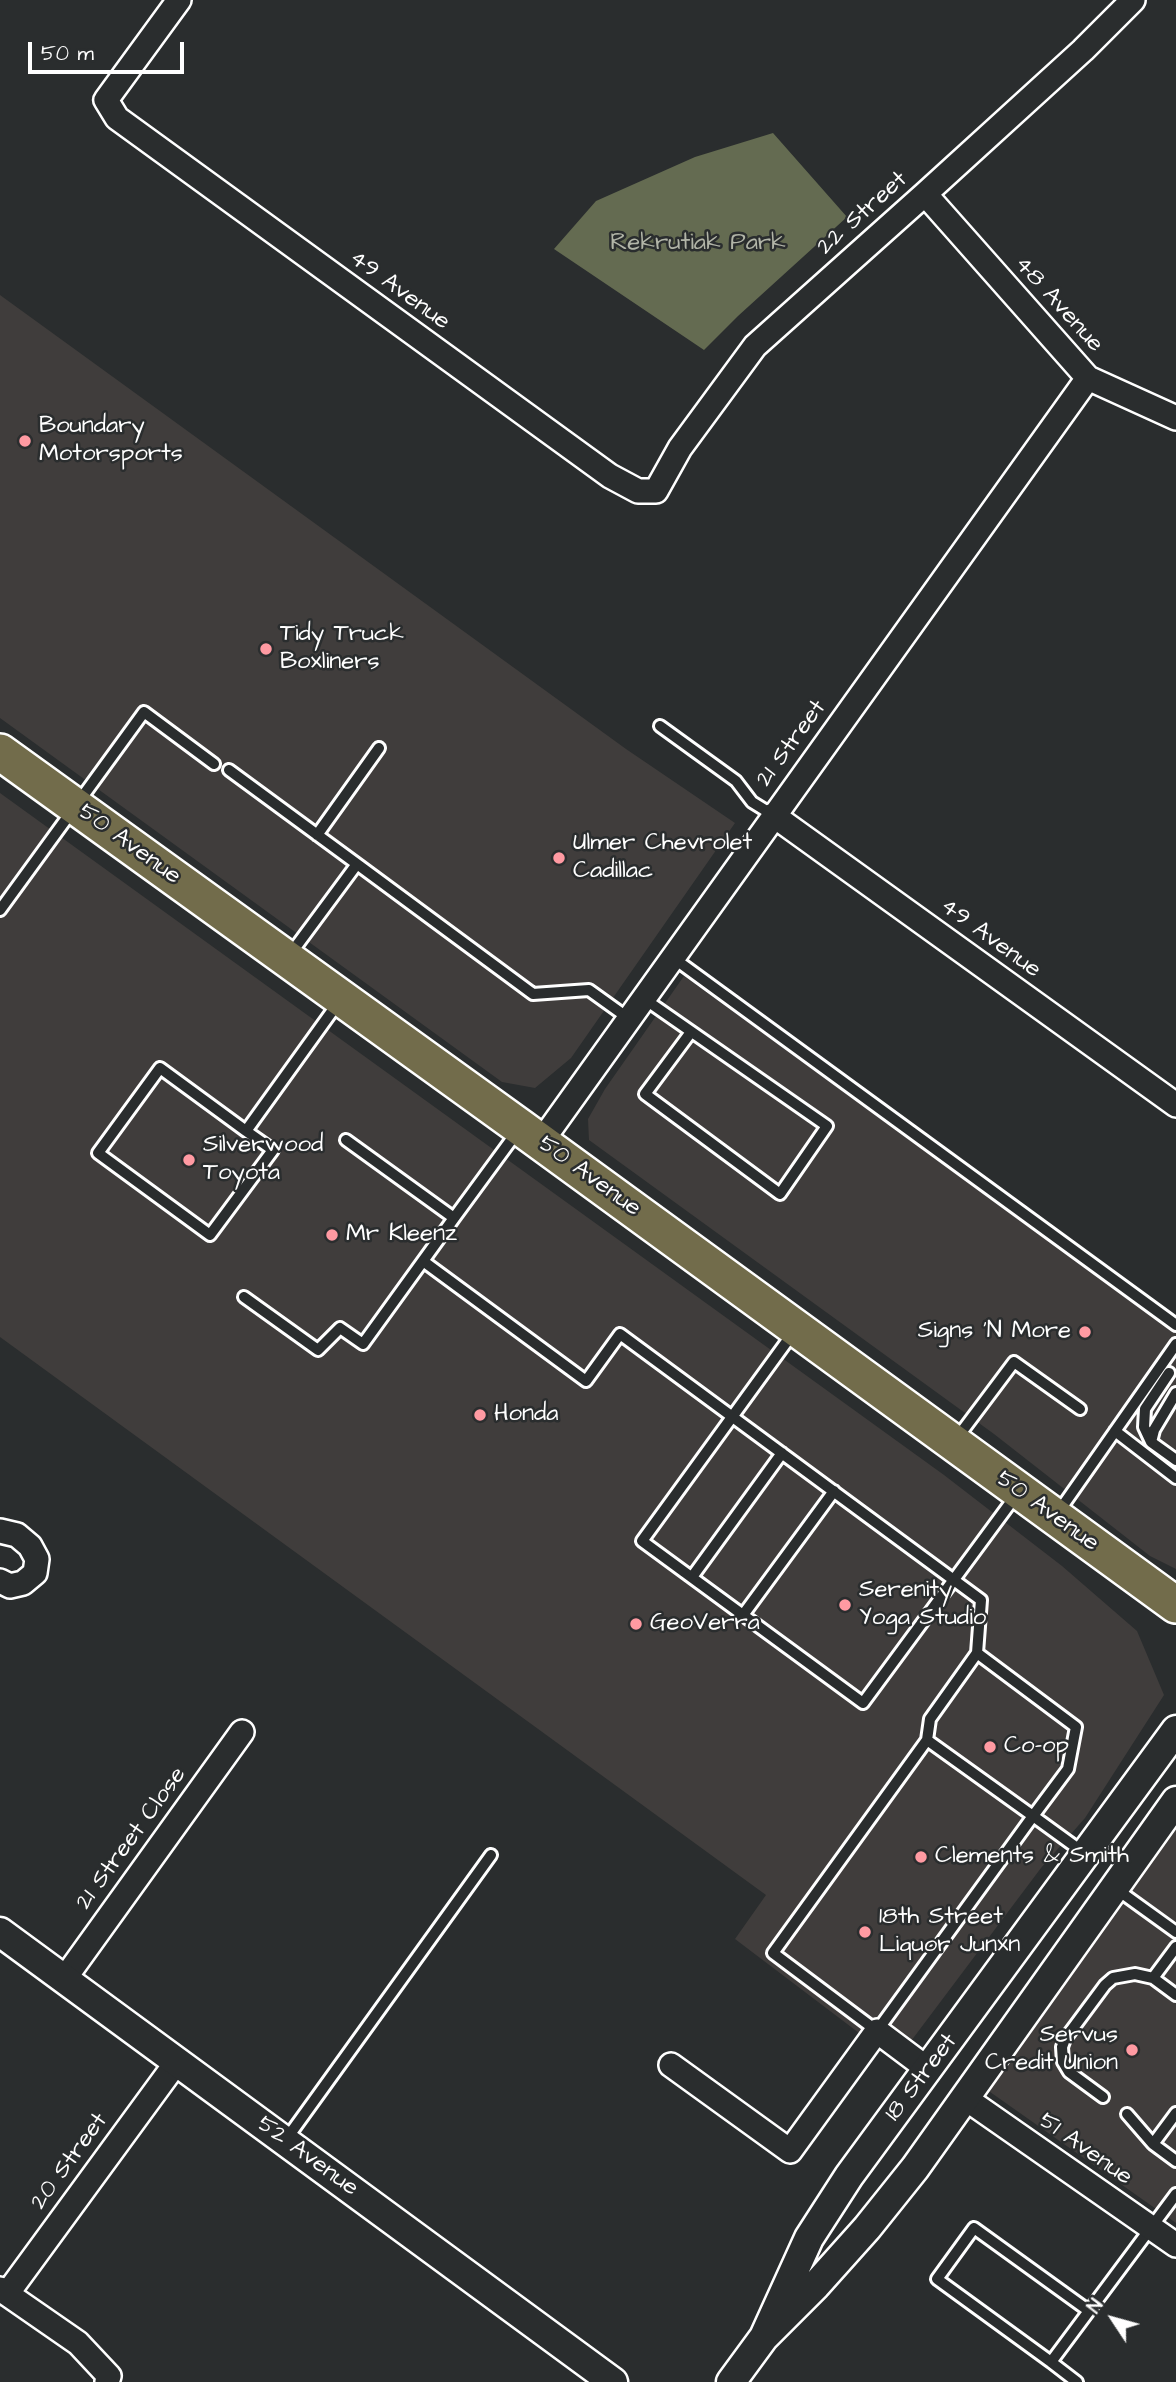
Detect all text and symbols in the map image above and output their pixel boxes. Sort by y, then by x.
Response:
scale bar [32,28,187,72]
text: 50 m [41,39,94,68]
street label: 22 Street [812,166,914,262]
park label: Rekrutiak Park [610,230,786,258]
street label: 49 Avenue [343,245,455,337]
street label: 48 Avenue [1007,251,1109,359]
place label: Boundary Motorsports [39,413,183,469]
marker: Boundary Motorsports [17,433,33,449]
place label: Tidy Truck Boxliners [280,621,404,677]
marker: Tidy Truck Boxliners [258,641,274,657]
street label: 21 Street [751,695,833,793]
street label: 50 Avenue [72,798,186,892]
place label: Ulmer Chevrolet Cadillac [573,830,752,886]
marker: Ulmer Chevrolet Cadillac [551,850,567,866]
street label: 49 Avenue [934,893,1046,985]
street label: 50 Avenue [532,1130,646,1224]
place label: Silverwood Toyota [203,1132,323,1188]
marker: Silverwood Toyota [181,1152,197,1168]
place label: Mr Kleenz [346,1221,457,1249]
marker: Mr Kleenz [324,1227,340,1243]
place label: Signs 'N More [918,1318,1071,1346]
marker: Signs 'N More [1077,1324,1093,1340]
place label: Honda [494,1401,559,1429]
marker: Honda [472,1407,488,1423]
street label: 50 Avenue [990,1465,1104,1559]
place label: Serenity Yoga Studio [859,1577,986,1633]
marker: Serenity Yoga Studio [837,1597,853,1613]
place label: GeoVerra [650,1610,760,1638]
marker: GeoVerra [628,1616,644,1632]
place label: Co-op [1004,1733,1069,1761]
marker: Co-op [982,1739,998,1755]
street label: 21 Street Close [71,1762,193,1916]
place label: Clements & Smith [935,1843,1129,1871]
marker: Clements & Smith [913,1849,929,1865]
place label: 18th Street Liquor Junxn [879,1904,1020,1960]
marker: 18th Street Liquor Junxn [857,1924,873,1940]
place label: Servus Credit Union [985,2022,1118,2078]
street label: 18 Street [880,2028,964,2128]
marker: Servus Credit Union [1124,2042,1140,2058]
street label: 51 Avenue [1033,2107,1137,2193]
street label: 20 Street [25,2108,115,2216]
street label: 52 Avenue [251,2111,363,2203]
north arrow [1078,2284,1148,2354]
text: N [1081,2294,1110,2319]

